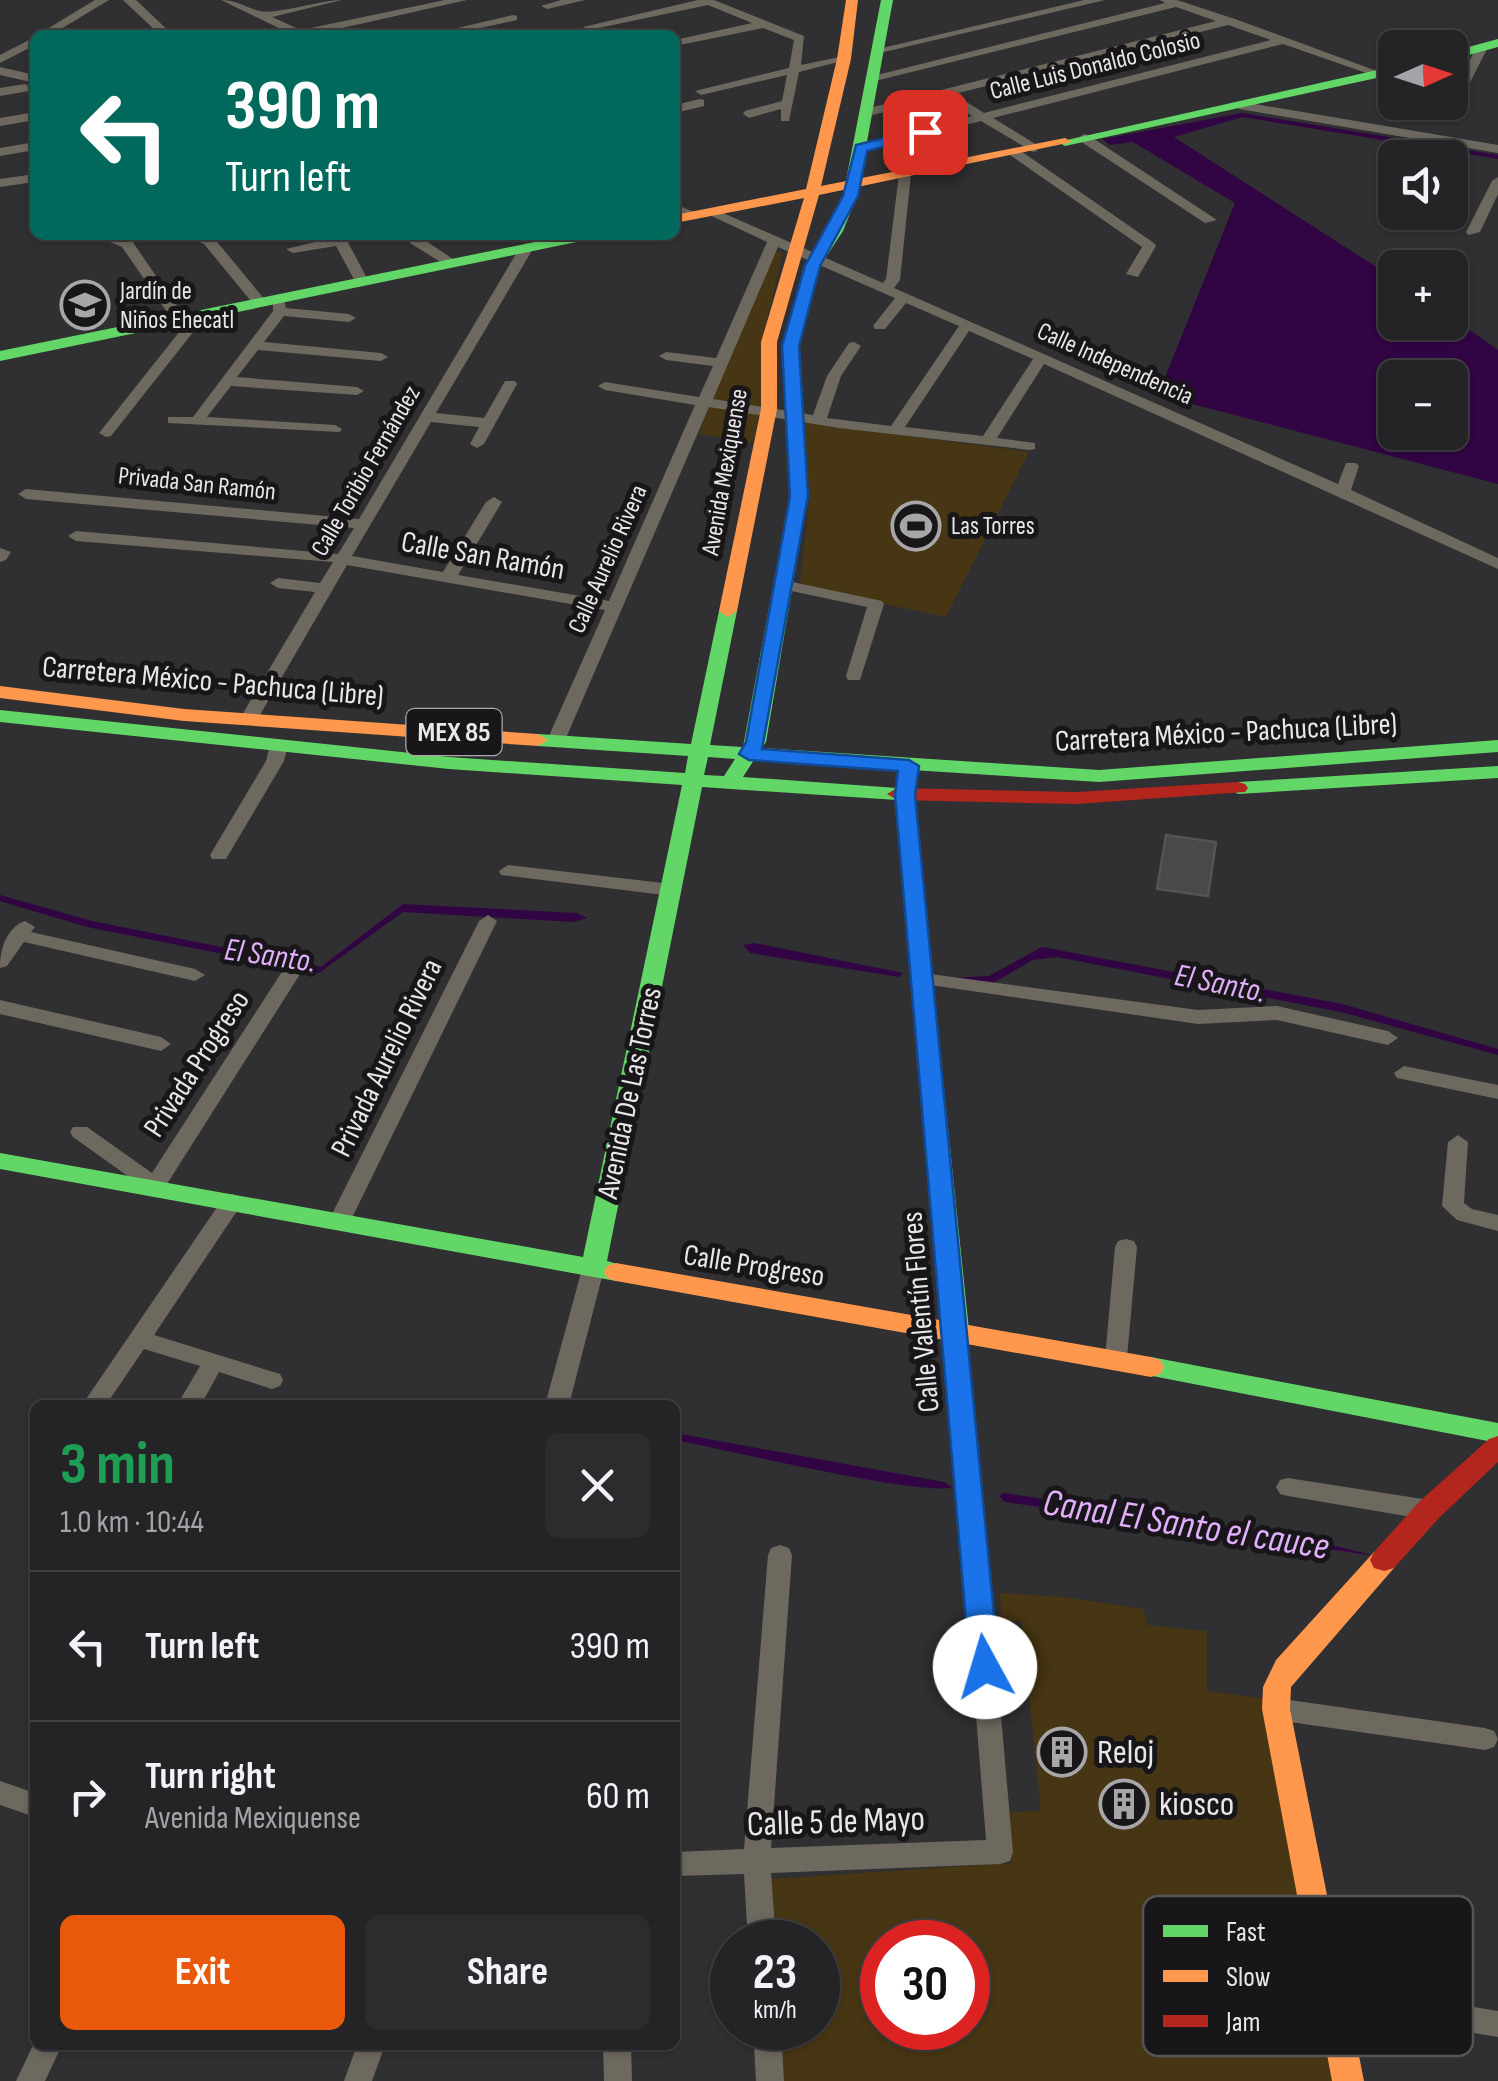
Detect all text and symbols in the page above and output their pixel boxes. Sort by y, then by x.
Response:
street label: Calle Luis Donaldo Colosio [987,25,1203,107]
north arrow [1378,30,1468,120]
map controls [1378,30,1468,450]
text: 390 m [225,65,380,149]
icon: left [60,70,190,200]
pin [883,90,968,175]
icon: arrive [898,105,953,160]
button: sound [1378,140,1468,230]
text: Turn left [225,150,351,205]
button: + [1378,250,1468,340]
place label: Jardín de Niños Ehecatl [119,276,234,336]
school or university icon: Jardín de Niños Ehecatl [59,279,111,331]
street label: Calle Independencia [1032,316,1198,412]
button: − [1378,360,1468,450]
street label: Calle Toribio Fernández [305,380,427,562]
street label: Avenida Mexiquense [695,386,755,559]
street label: Privada San Ramón [117,460,277,508]
street label: Calle Aurelio Rivera [562,480,654,638]
sports icon: Las Torres [890,500,942,552]
place label: Las Torres [951,511,1035,542]
street label: Calle San Ramón [399,524,567,588]
street label: Carretera México - Pachuca (Libre) [41,649,385,715]
street label: Carretera México - Pachuca (Libre) [1054,706,1398,760]
road number: MEX 85 [406,709,502,755]
water label: El Santo. [222,930,318,982]
street label: Privada Aurelio Rivera [324,953,450,1163]
water label: El Santo. [1171,956,1269,1012]
street label: Privada Progreso [136,984,258,1144]
street label: Avenida De Las Torres [590,984,670,1203]
street label: Calle Valentín Flores [894,1210,948,1414]
street label: Calle Progreso [681,1237,827,1295]
text: 3 min [60,1429,175,1501]
button: close [545,1433,650,1538]
water label: Canal El Santo el cauce [1040,1480,1332,1570]
text: 1.0 km · 10:44 [60,1503,204,1542]
position arrow [933,1615,1037,1719]
icon: left [60,1619,115,1674]
text: Turn left [145,1624,259,1669]
text: 390 m [570,1624,650,1669]
building icon: Reloj [1036,1726,1088,1778]
place label: Reloj [1097,1731,1154,1774]
text: Turn right [145,1754,276,1799]
icon: right [60,1769,115,1824]
text: 60 m [586,1774,650,1819]
building icon: kiosco [1098,1778,1150,1830]
place label: kiosco [1159,1783,1234,1826]
street label: Calle 5 de Mayo [746,1797,926,1847]
text: Avenida Mexiquense [145,1799,361,1838]
legend [1143,1896,1473,2056]
button: Exit [60,1915,345,2030]
button: Share [365,1915,650,2030]
text: Fast [1226,1916,1265,1949]
speed limit sign: 30 [860,1920,990,2050]
text: 23 [753,1943,797,2003]
text: Slow [1226,1961,1271,1994]
text: km/h [753,1995,797,2026]
text: Jam [1225,2006,1261,2039]

